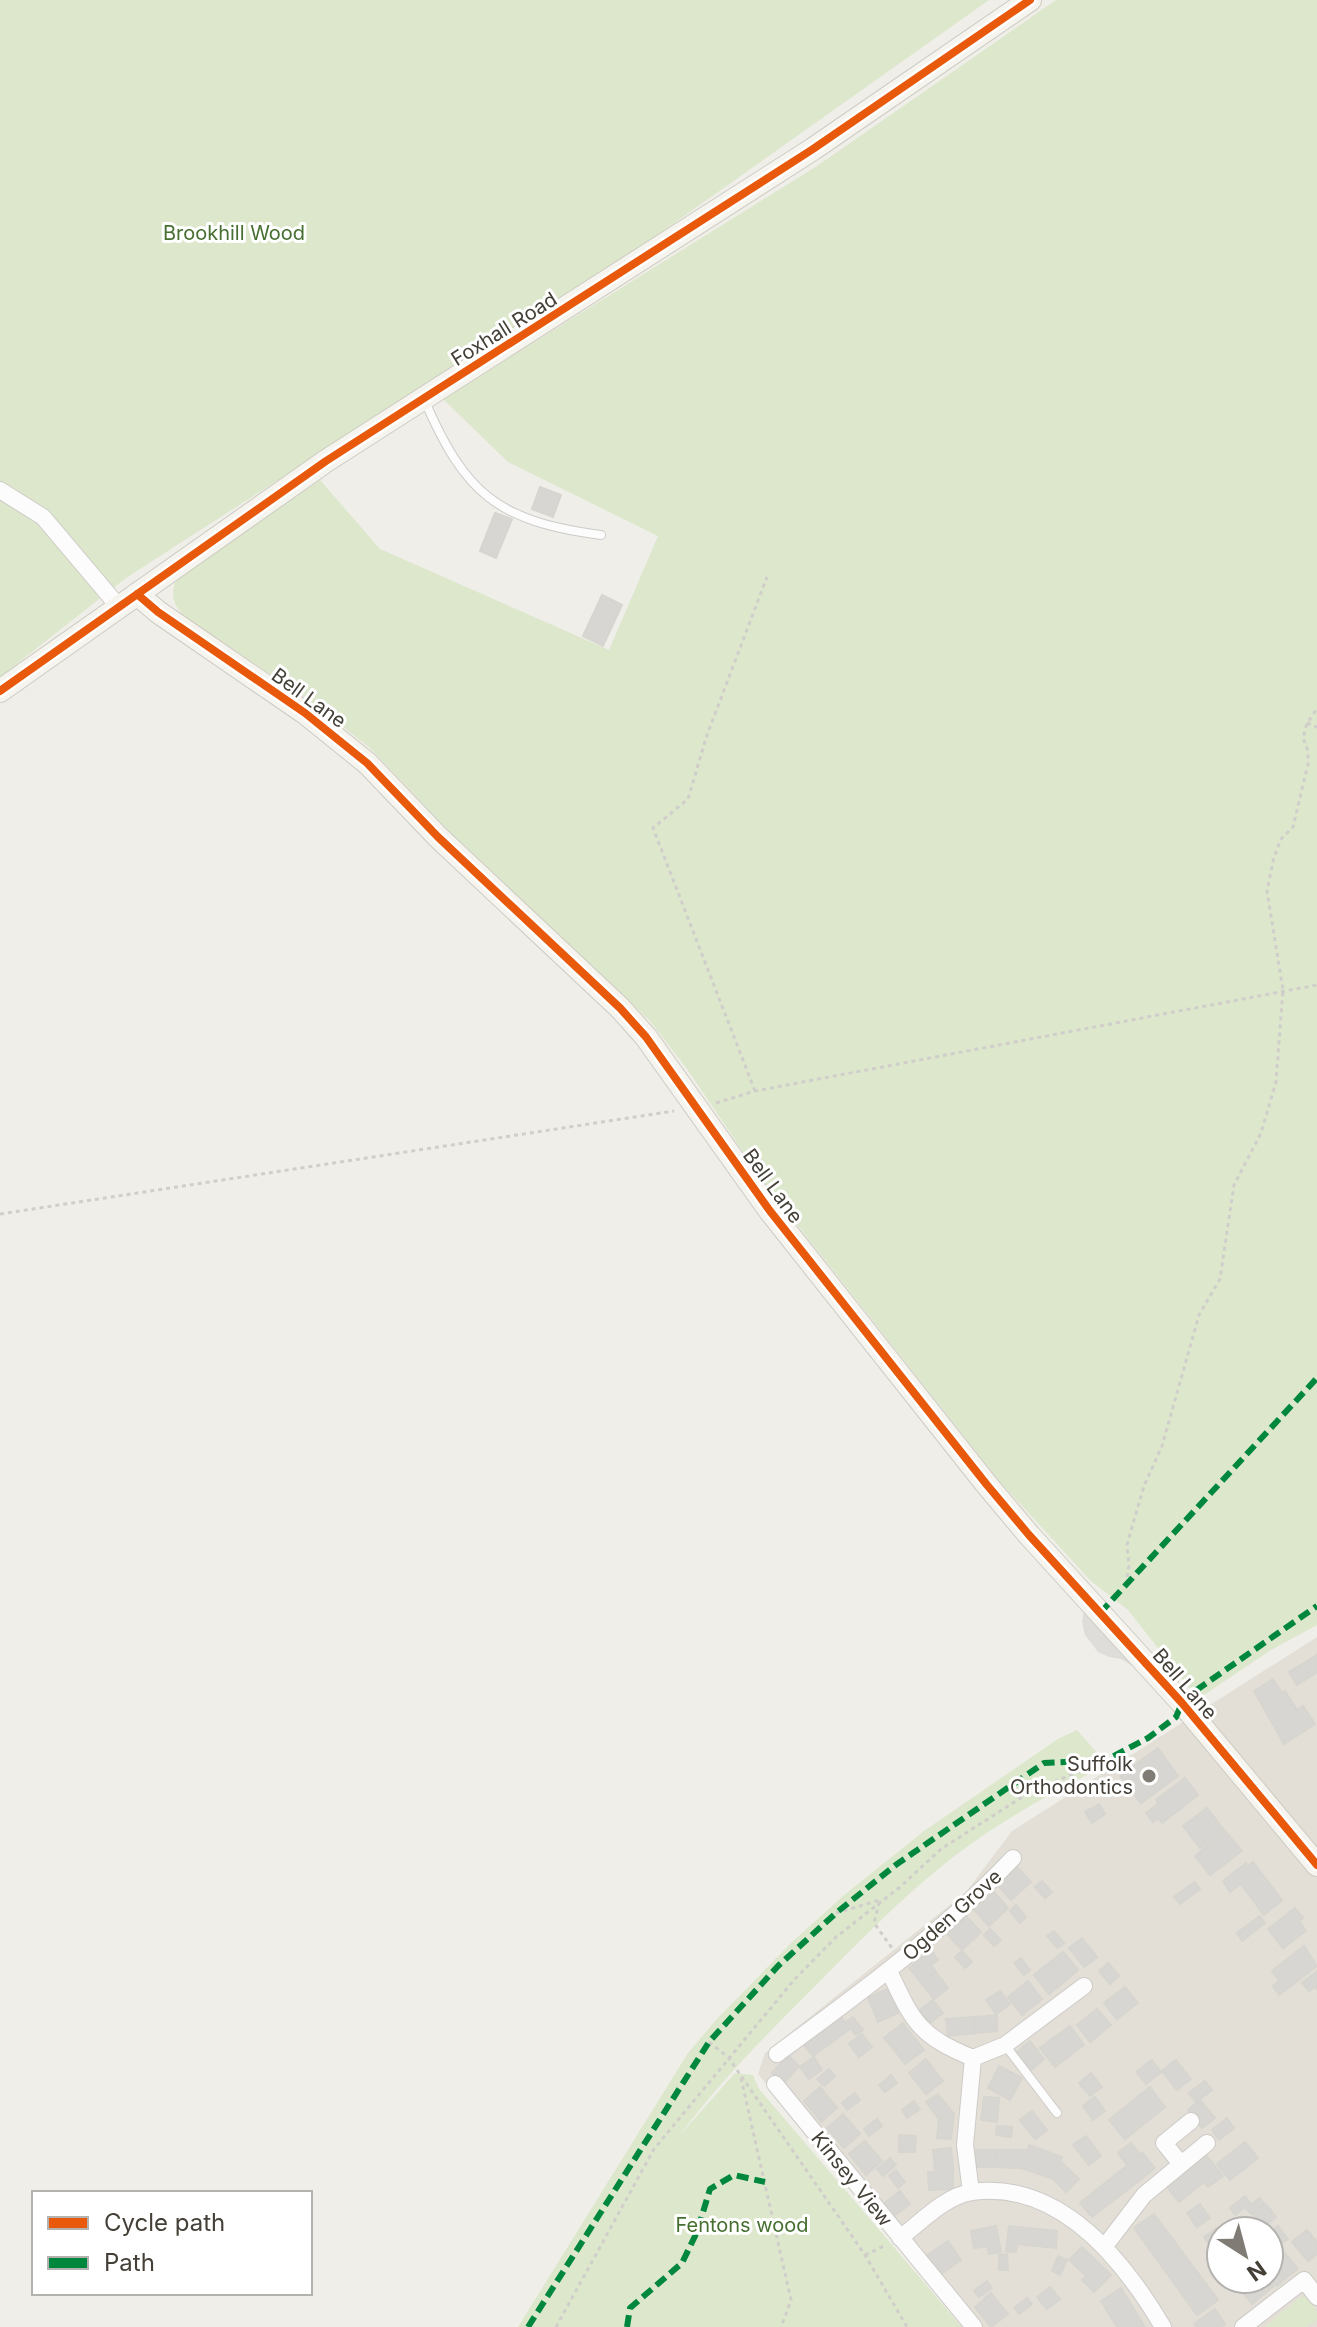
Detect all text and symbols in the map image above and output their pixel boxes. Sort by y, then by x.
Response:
park label: Brookhill Wood [163,221,305,245]
street label: Foxhall Road [447,287,561,371]
street label: Bell Lane [267,663,351,733]
street label: Bell Lane [738,1144,808,1228]
street label: Bell Lane [1148,1644,1222,1724]
place label: Suffolk Orthodontics [1010,1752,1133,1799]
marker: Suffolk Orthodontics [1140,1767,1158,1785]
street label: Ogden Grove [897,1864,1007,1966]
street label: Kinsey View [806,2127,898,2231]
legend [32,2191,312,2295]
text: Cycle path [104,2208,225,2237]
park label: Fentons wood [675,2213,809,2237]
north arrow [1205,2215,1285,2295]
text: Path [104,2248,155,2277]
text: N [1242,2256,1271,2287]

